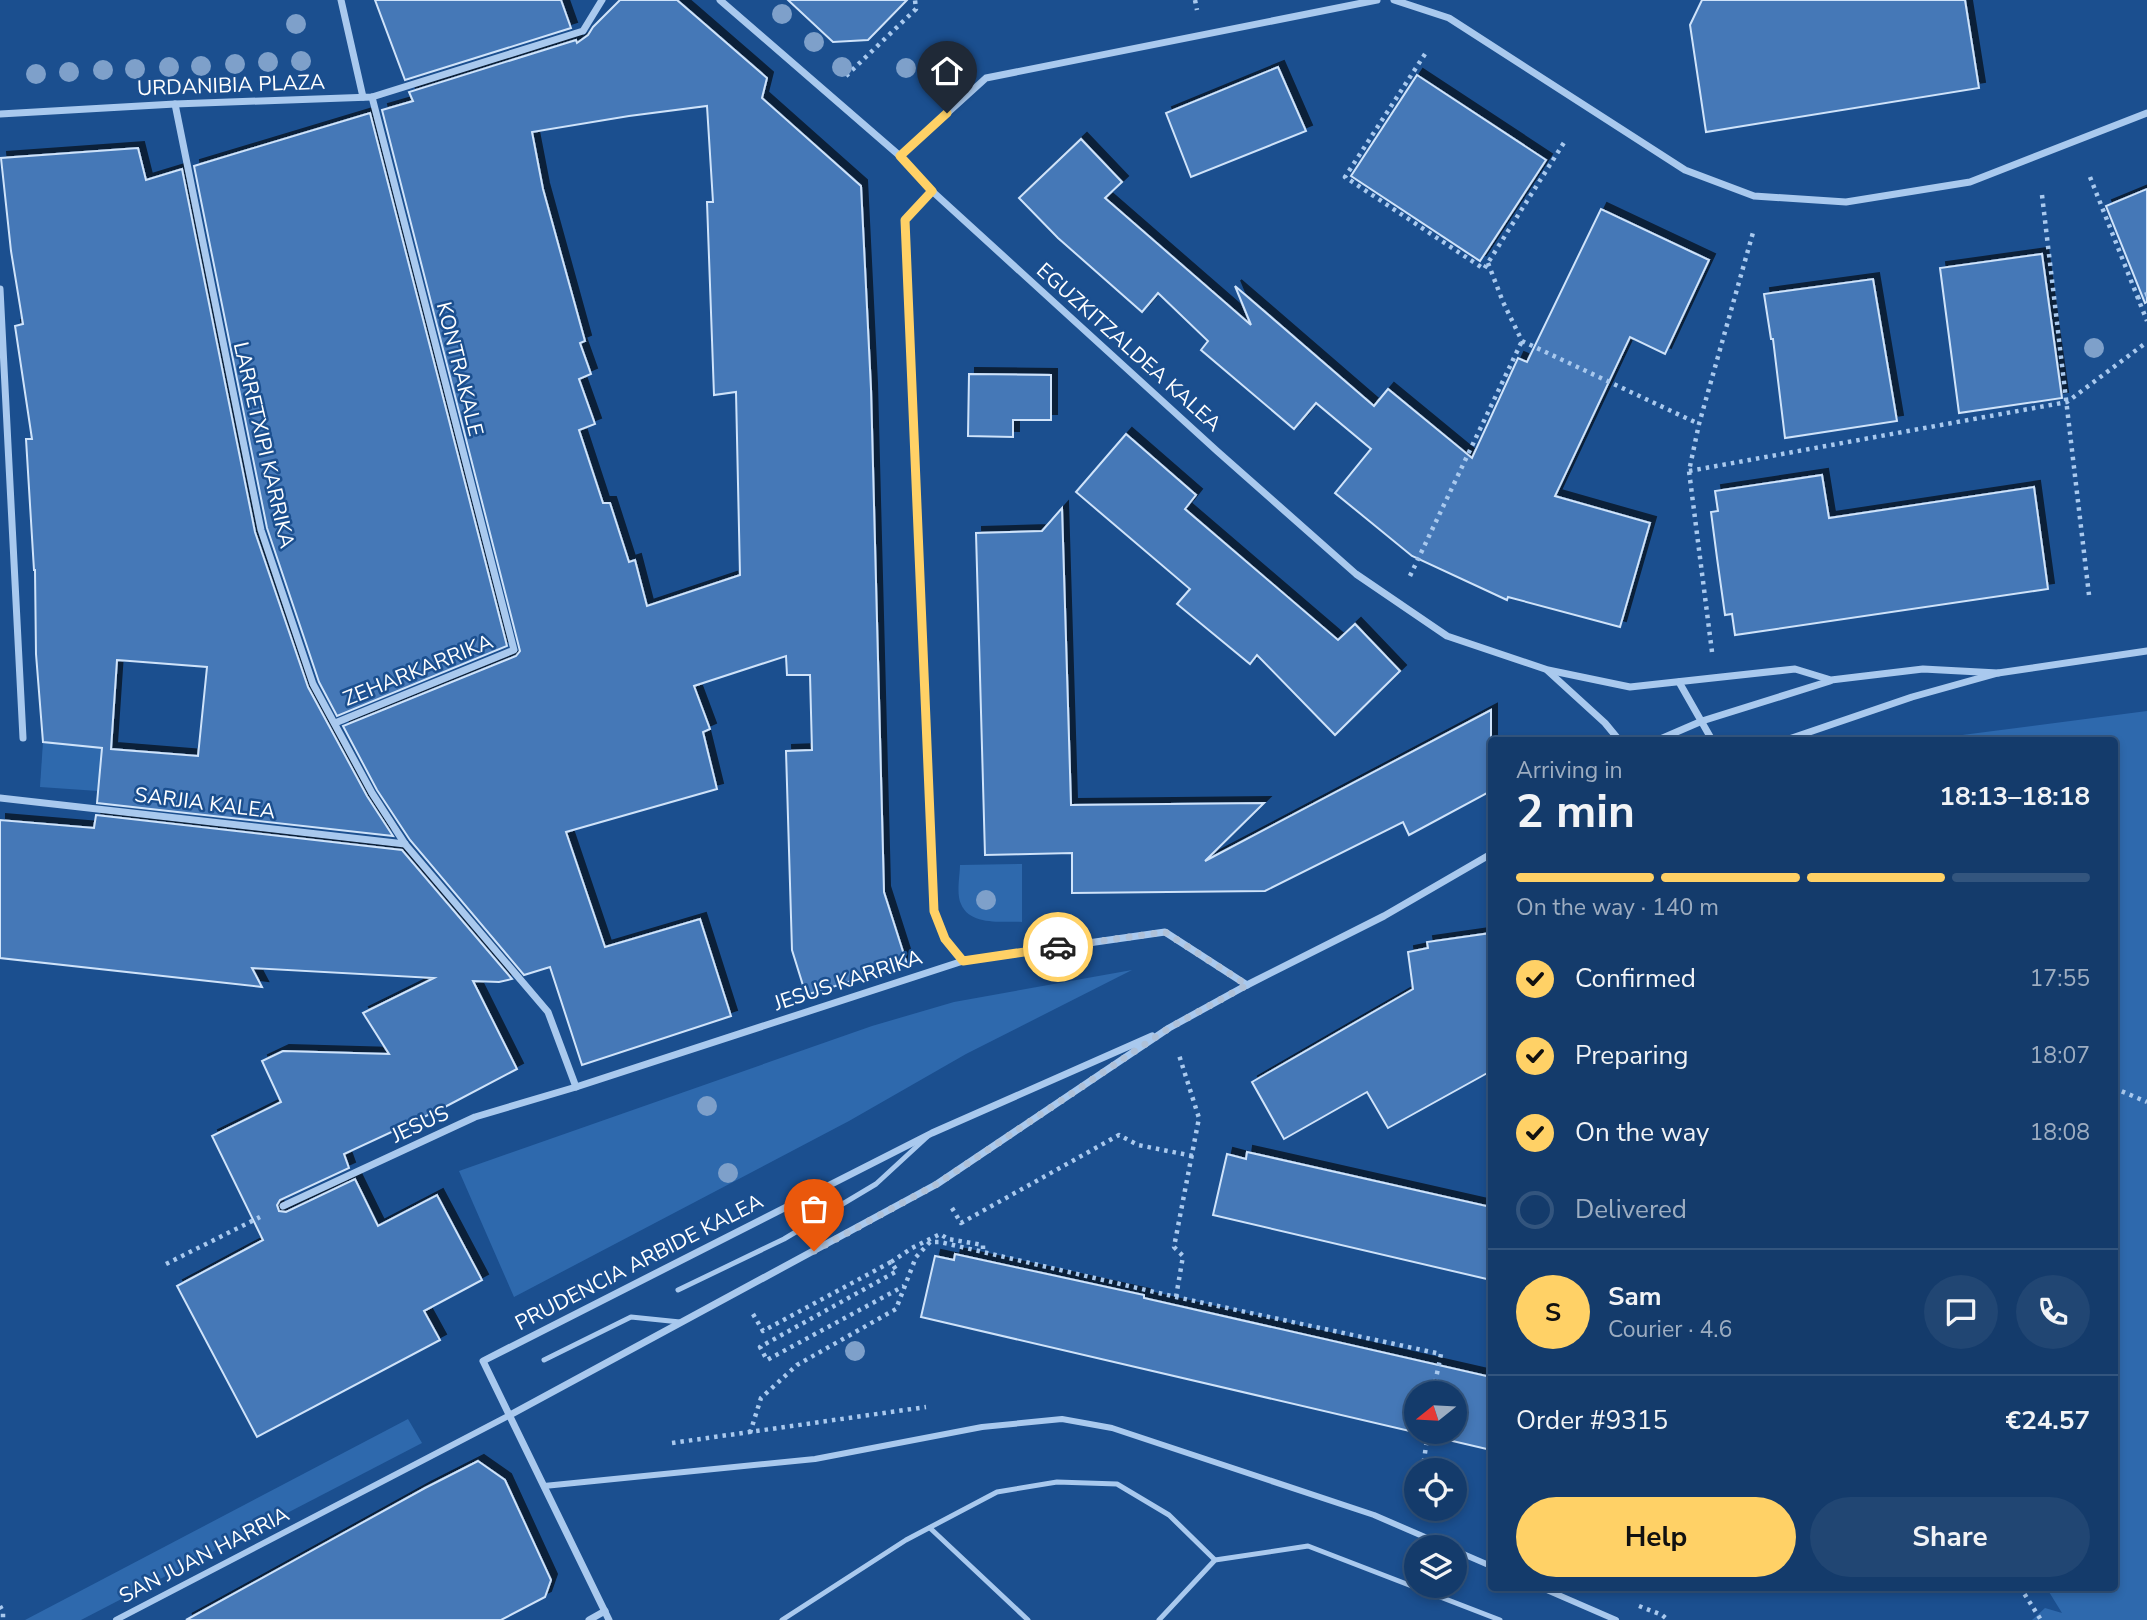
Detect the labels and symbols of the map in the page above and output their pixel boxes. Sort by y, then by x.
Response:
pin [917,41,977,113]
street label: URDANIBIA PLAZA [137,68,325,102]
street label: EGUZKITZALDEA KALEA [1031,256,1227,438]
street label: KONTRAKALE [430,299,490,439]
street label: LARRETXIPI KARRIKA [227,339,301,551]
street label: ZEHARKARRIKA [339,627,497,713]
street label: SARJIA KALEA [133,780,277,826]
courier [1023,912,1093,982]
street label: JESUS KARRIKA [769,943,926,1018]
street label: JESUS [386,1099,453,1150]
pin [784,1179,844,1251]
street label: PRUDENCIA ARBIDE KALEA [510,1187,768,1337]
north arrow [1404,1381,1466,1444]
street label: SAN JUAN HARRIA [114,1500,294,1610]

